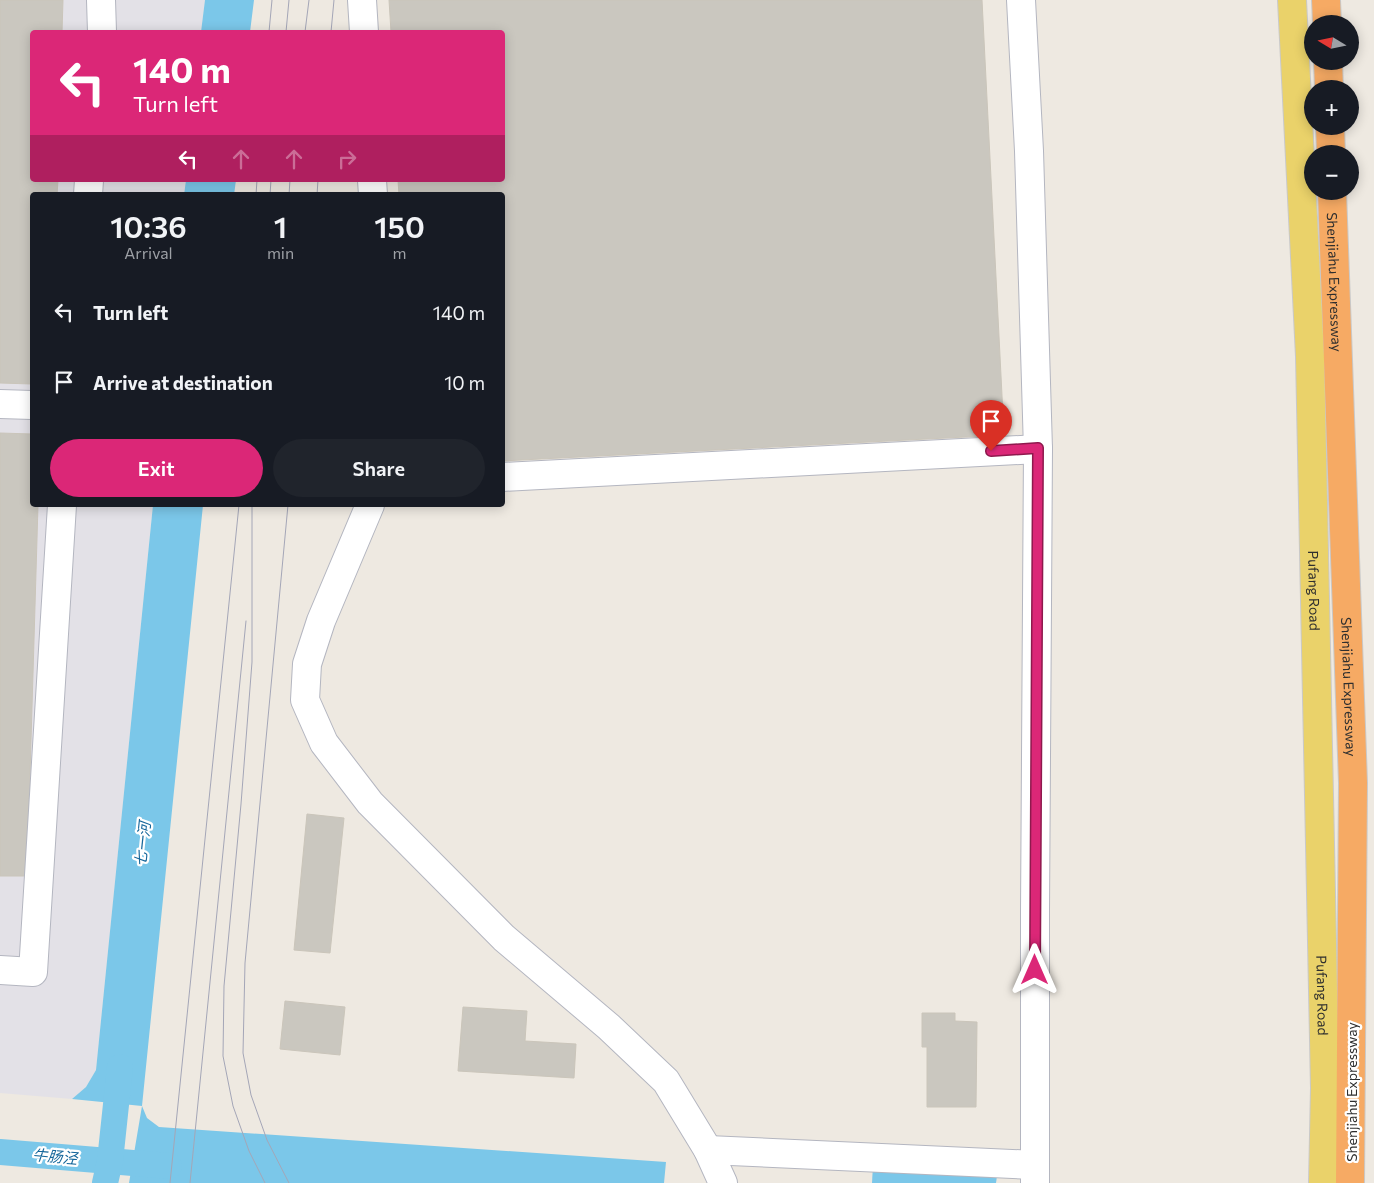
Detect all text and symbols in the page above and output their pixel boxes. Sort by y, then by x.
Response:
north arrow [1304,15,1359,70]
map controls [1304,15,1359,200]
text: 140 m [133,47,231,90]
icon: left [50,50,115,115]
button: + [1304,80,1359,135]
text: Turn left [133,90,218,117]
icon: left [174,145,202,173]
icon: ahead [227,145,255,173]
icon: ahead [280,145,308,173]
icon: right [333,145,361,173]
button: − [1304,145,1359,200]
text: 10:36 [110,207,187,244]
text: 1 [274,207,287,244]
text: 150 [374,207,425,244]
street label: Shenjiahu Expressway [1324,212,1346,352]
text: Arrival [124,243,173,262]
text: min [267,243,294,262]
text: m [393,243,407,262]
icon: left [50,298,78,326]
text: Turn left [93,301,168,324]
text: 140 m [433,301,485,324]
icon: arrive [50,368,78,396]
text: Arrive at destination [93,371,273,394]
text: 10 m [444,371,485,394]
pin [970,400,1012,451]
icon: arrive [977,407,1005,435]
button: Exit [50,439,263,497]
button: Share [273,439,485,497]
street label: Pufang Road [1305,550,1324,631]
street label: Shenjiahu Expressway [1339,617,1361,757]
water label: 七一河 [131,818,154,867]
position arrow [1008,943,1060,995]
street label: Pufang Road [1314,955,1332,1036]
street label: Shenjiahu Expressway [1343,1022,1360,1162]
water label: 牛肠泾 [32,1145,80,1167]

